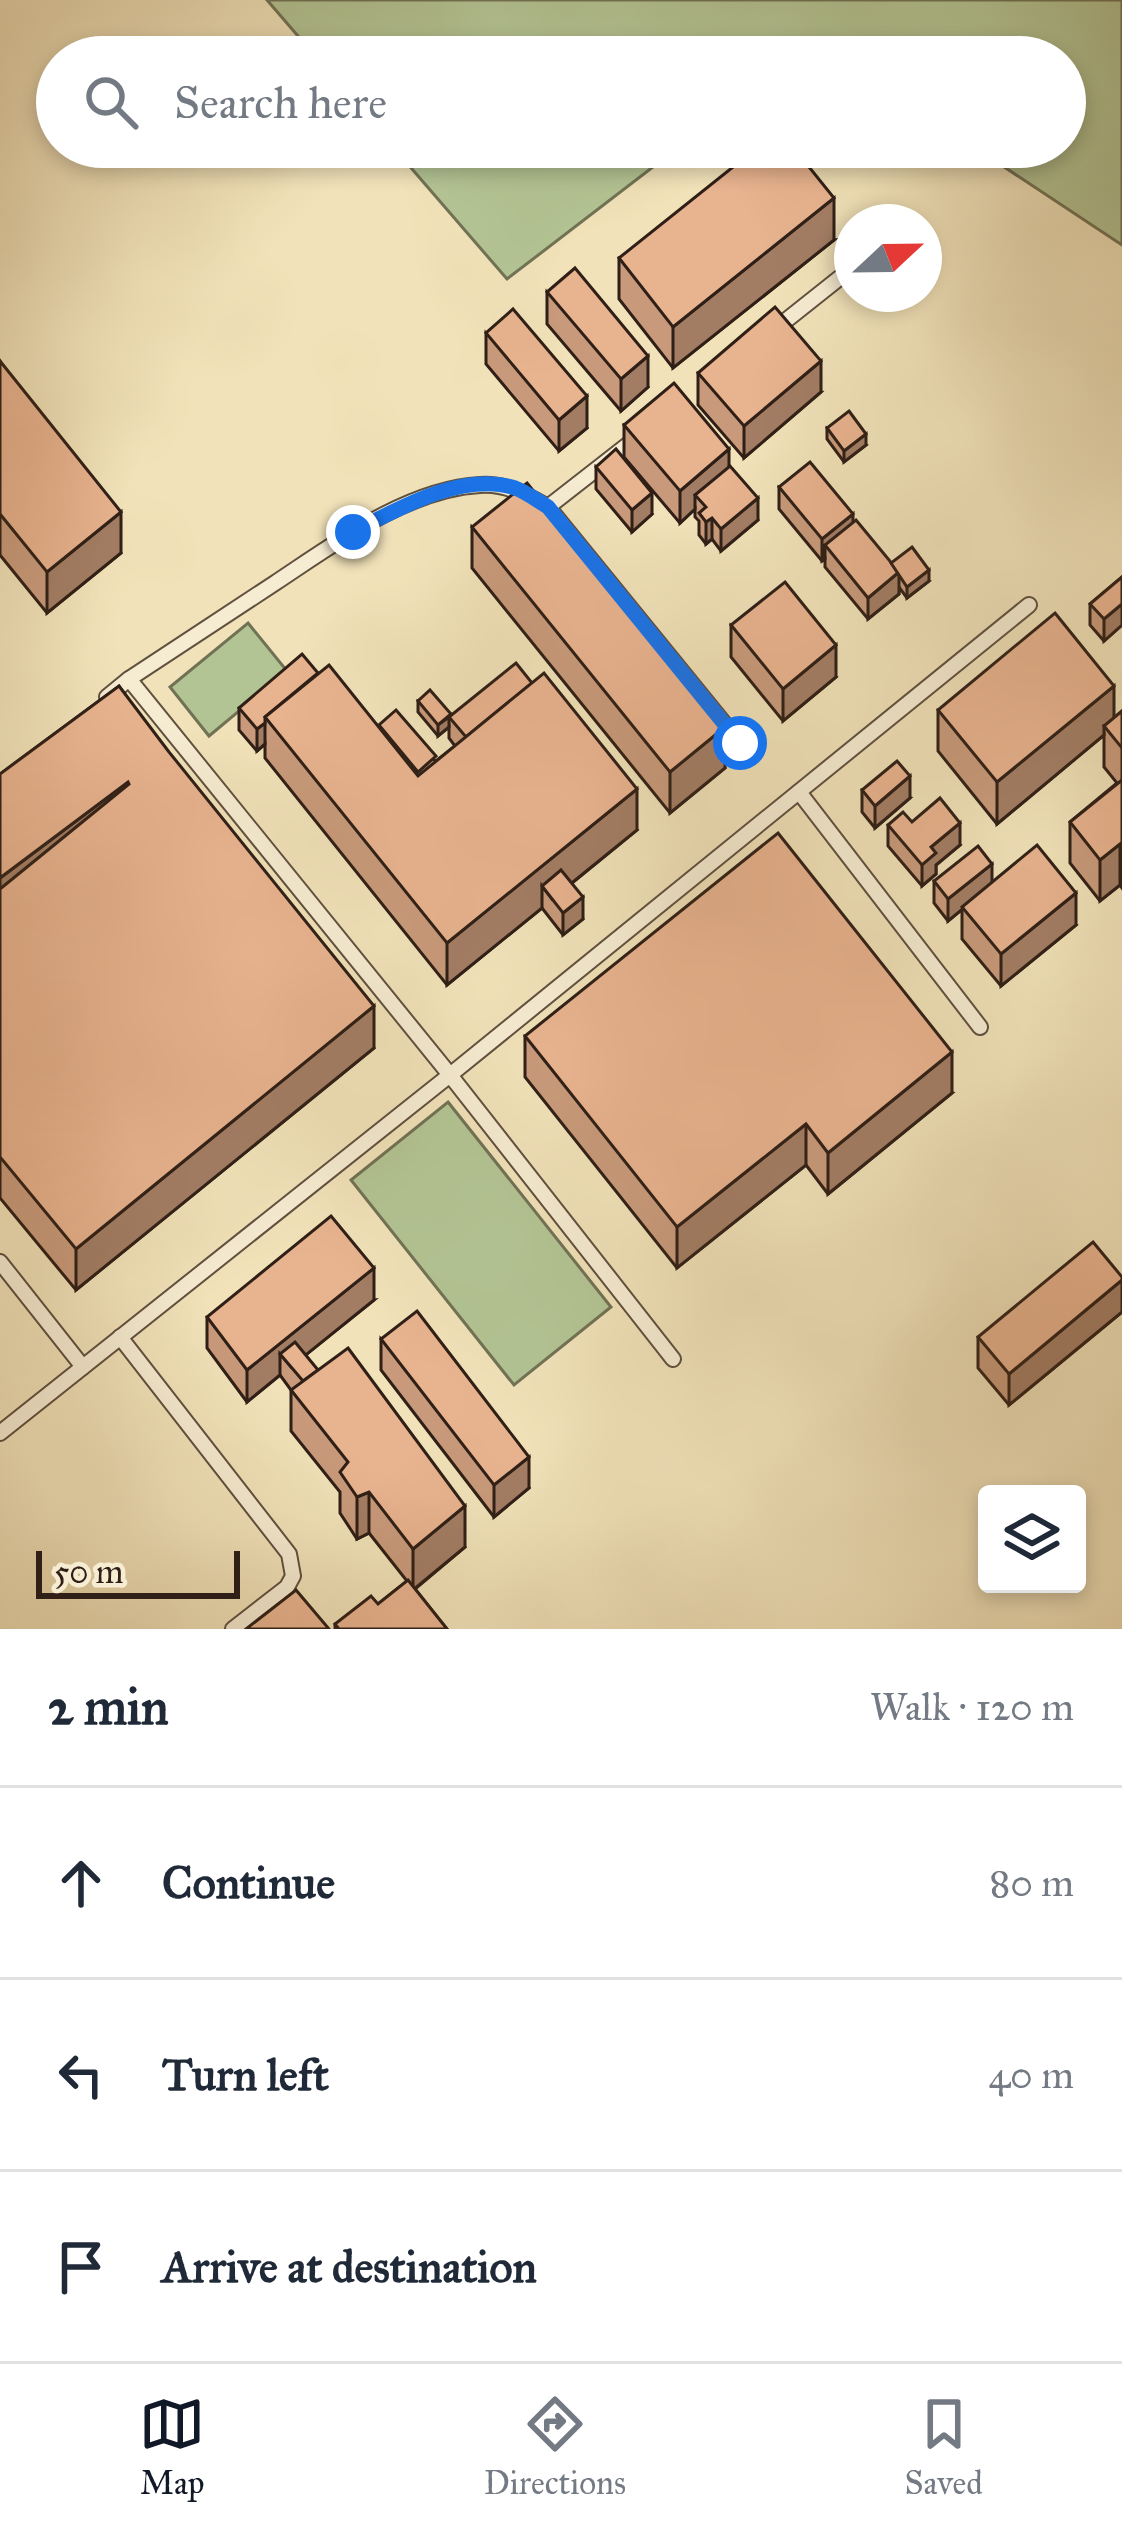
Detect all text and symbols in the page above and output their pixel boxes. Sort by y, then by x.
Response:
search box [36,36,1086,168]
icon: search [78,69,144,135]
text: Search here [174,75,387,130]
north arrow [834,204,942,312]
route end [326,505,380,559]
route start [713,716,767,770]
map controls [978,1485,1086,1593]
button: layers [978,1485,1086,1593]
scale bar [36,1545,240,1598]
text: 50 m [54,1552,123,1592]
text: 2 min [48,1676,169,1738]
text: Walk · 120 m [870,1683,1074,1731]
icon: ahead [48,1850,114,1916]
text: Continue [162,1855,335,1910]
text: 80 m [989,1859,1074,1907]
icon: left [48,2042,114,2108]
text: Turn left [162,2047,329,2102]
text: 40 m [988,2051,1074,2099]
icon: arrive [48,2234,114,2300]
text: Arrive at destination [162,2239,537,2294]
tab: Map [139,2391,205,2503]
tab: Directions [484,2391,626,2503]
tab: Saved [904,2391,983,2503]

